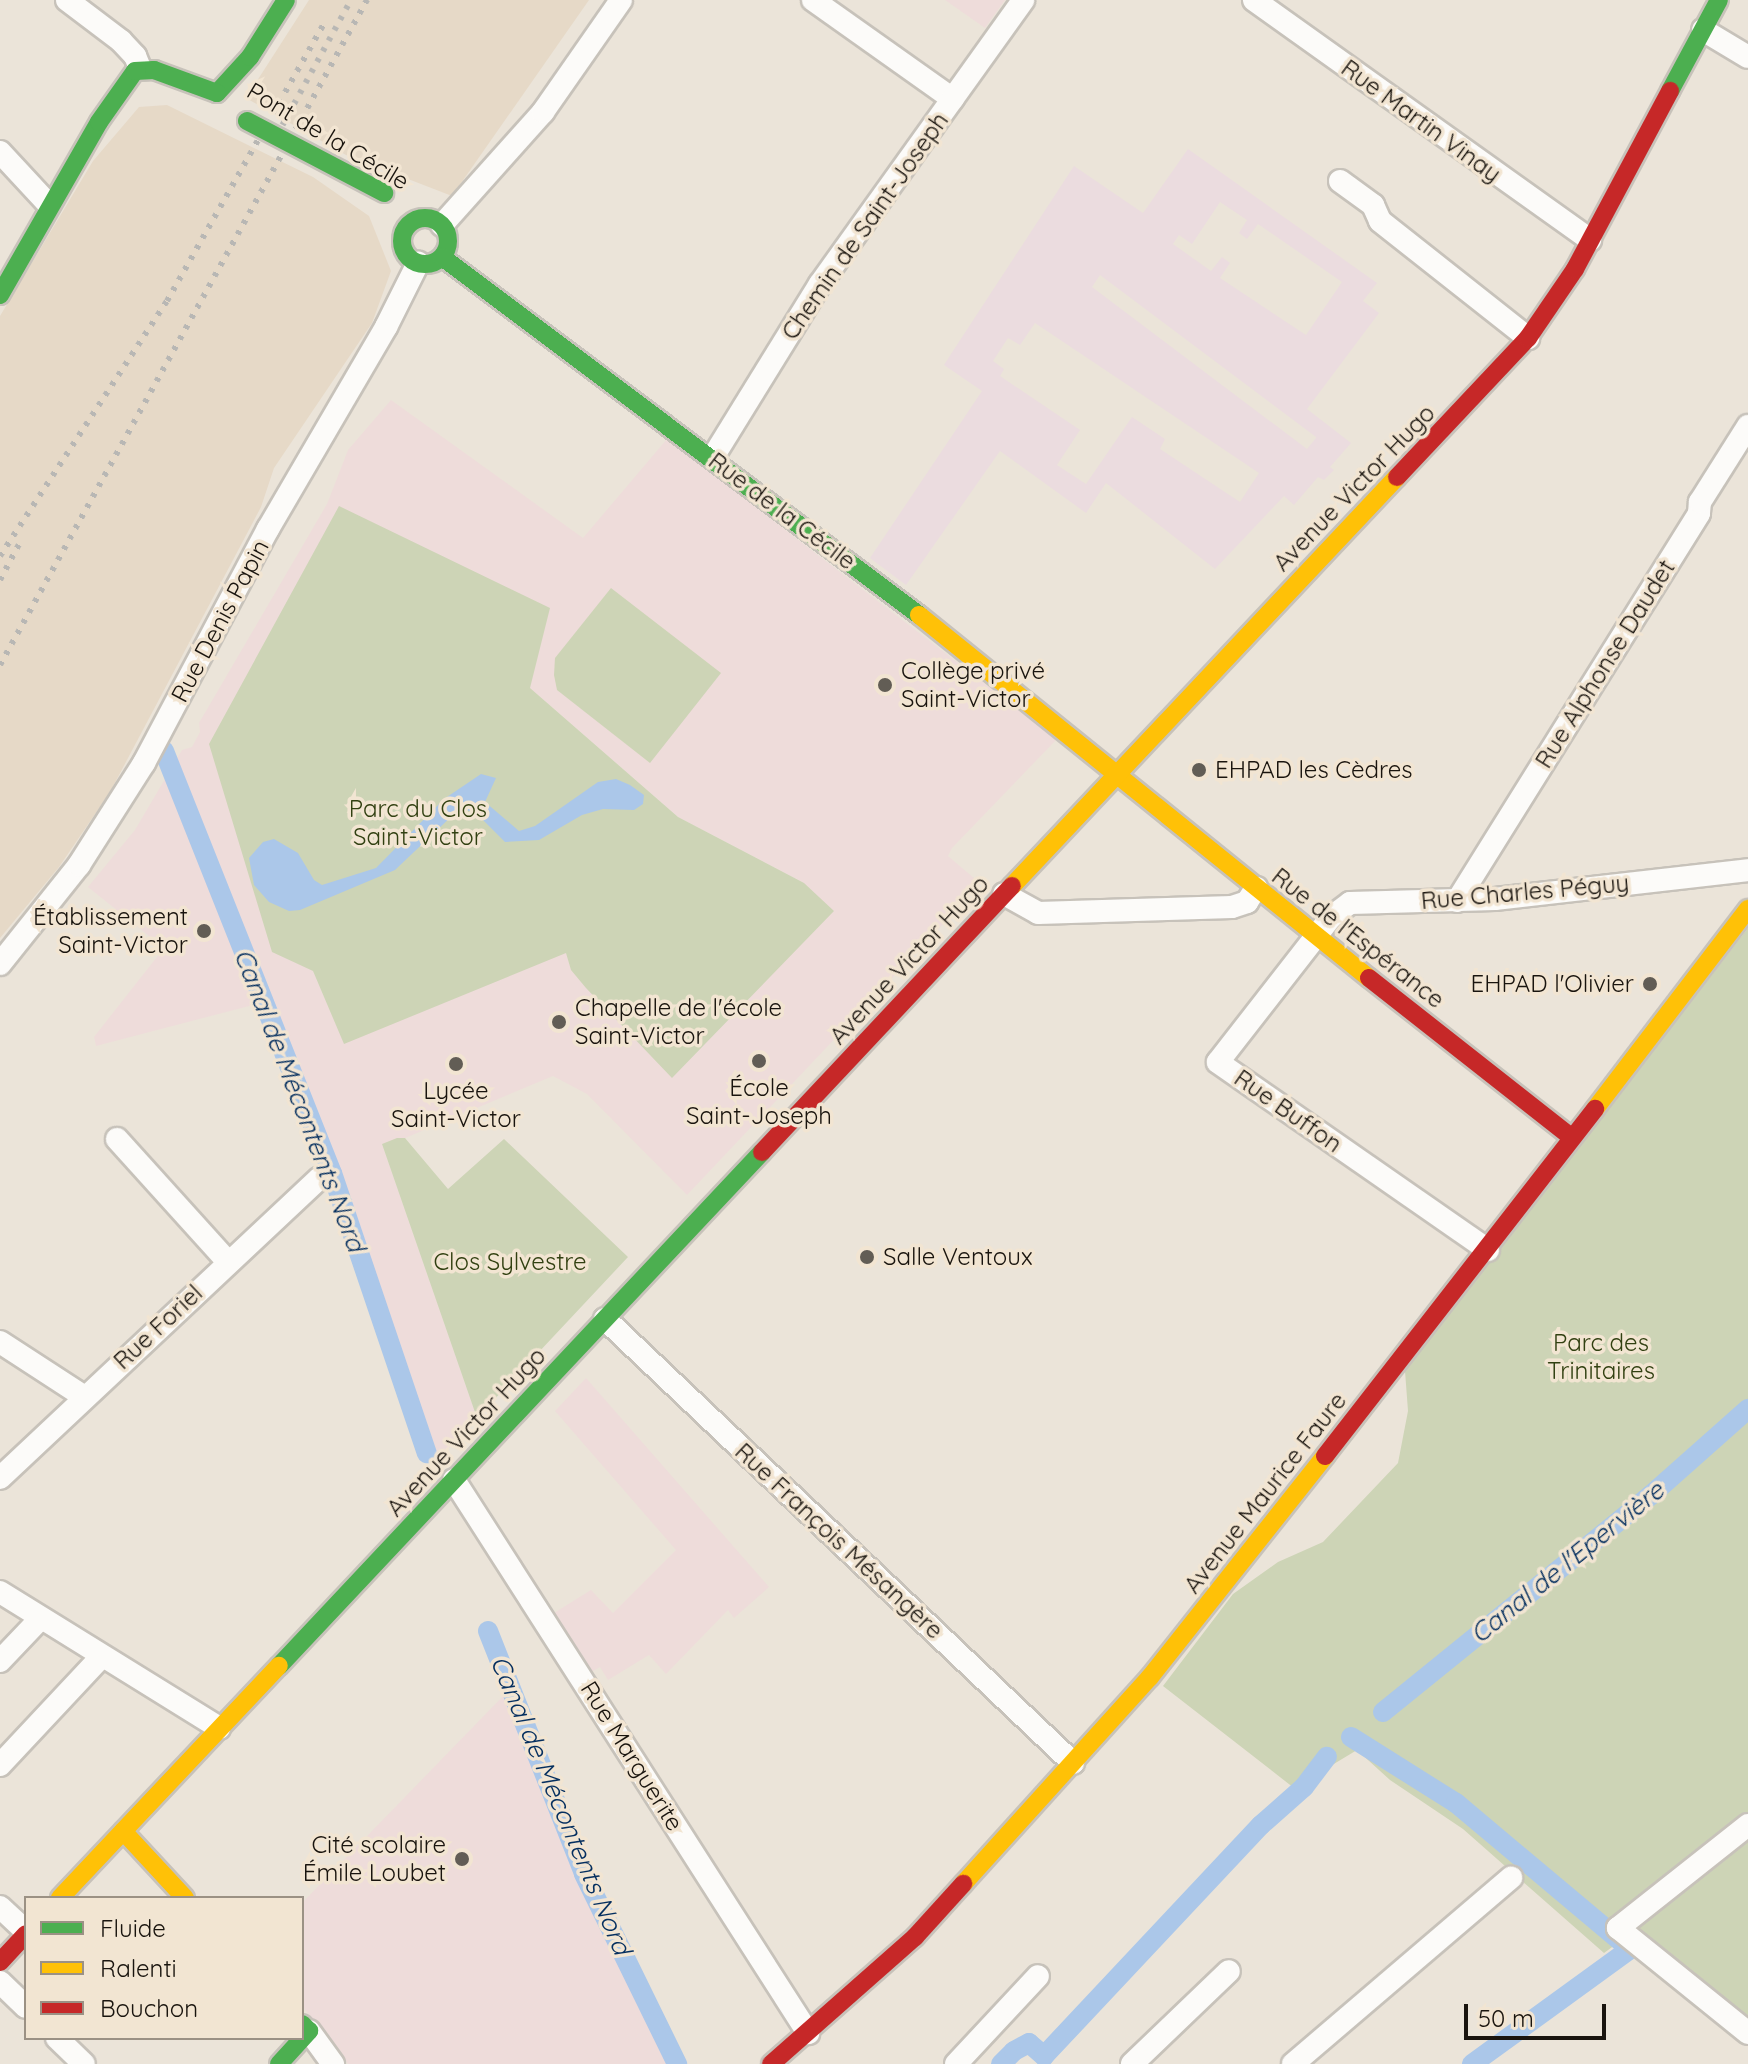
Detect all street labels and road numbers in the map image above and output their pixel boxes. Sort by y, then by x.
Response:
street label: Rue Martin Vinay [1336,53,1506,189]
street label: Pont de la Cécile [242,76,414,196]
street label: Chemin de Saint-Joseph [776,107,954,345]
street label: Avenue Victor Hugo [1267,399,1441,577]
street label: Rue de la Cécile [703,446,861,576]
street label: Rue Denis Papin [165,535,275,707]
street label: Rue Alphonse Daudet [1529,555,1681,773]
street label: Rue de l'Espérance [1266,862,1450,1014]
street label: Rue Charles Péguy [1420,869,1630,915]
street label: Avenue Victor Hugo [823,870,995,1050]
street label: Rue Buffon [1229,1063,1347,1159]
street label: Rue Foriel [108,1279,208,1375]
street label: Avenue Victor Hugo [380,1342,552,1522]
street label: Avenue Maurice Faure [1178,1387,1352,1599]
street label: Rue François Mésangère [729,1437,949,1645]
street label: Rue Marguerite [575,1676,689,1836]

